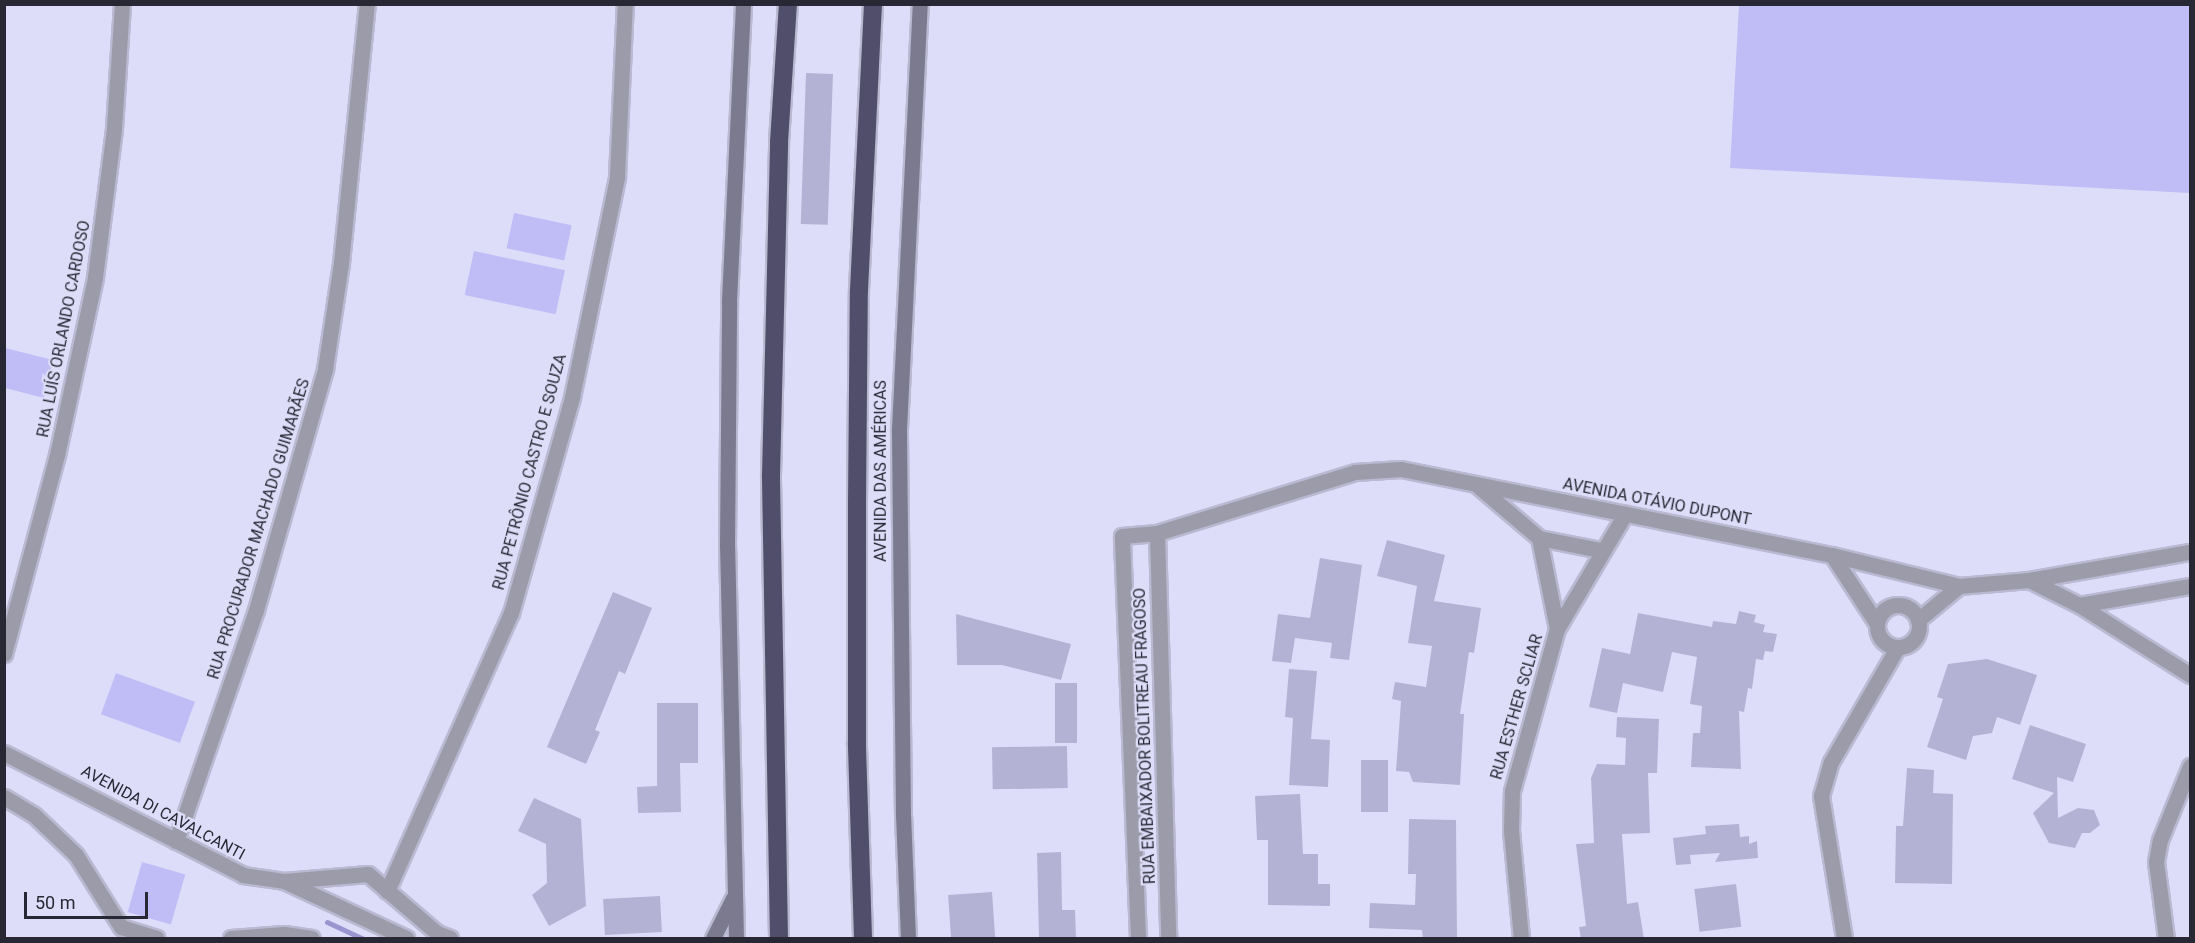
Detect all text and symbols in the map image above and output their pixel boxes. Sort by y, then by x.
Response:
street label: RUA LUÍS ORLANDO CARDOSO [34,219,94,439]
street label: RUA PETRÔNIO CASTRO E SOUZA [489,352,571,592]
street label: RUA PROCURADOR MACHADO GUIMARÃES [204,376,314,682]
street label: AVENIDA DAS AMÉRICAS [871,380,891,562]
street label: AVENIDA OTÁVIO DUPONT [1561,474,1753,530]
street label: RUA EMBAIXADOR BOLITREAU FRAGOSO [1130,587,1160,885]
street label: RUA ESTHER SCLIAR [1487,632,1547,782]
street label: AVENIDA DI CAVALCANTI [78,762,248,864]
scale bar [27,880,152,918]
text: 50 m [35,892,75,913]

